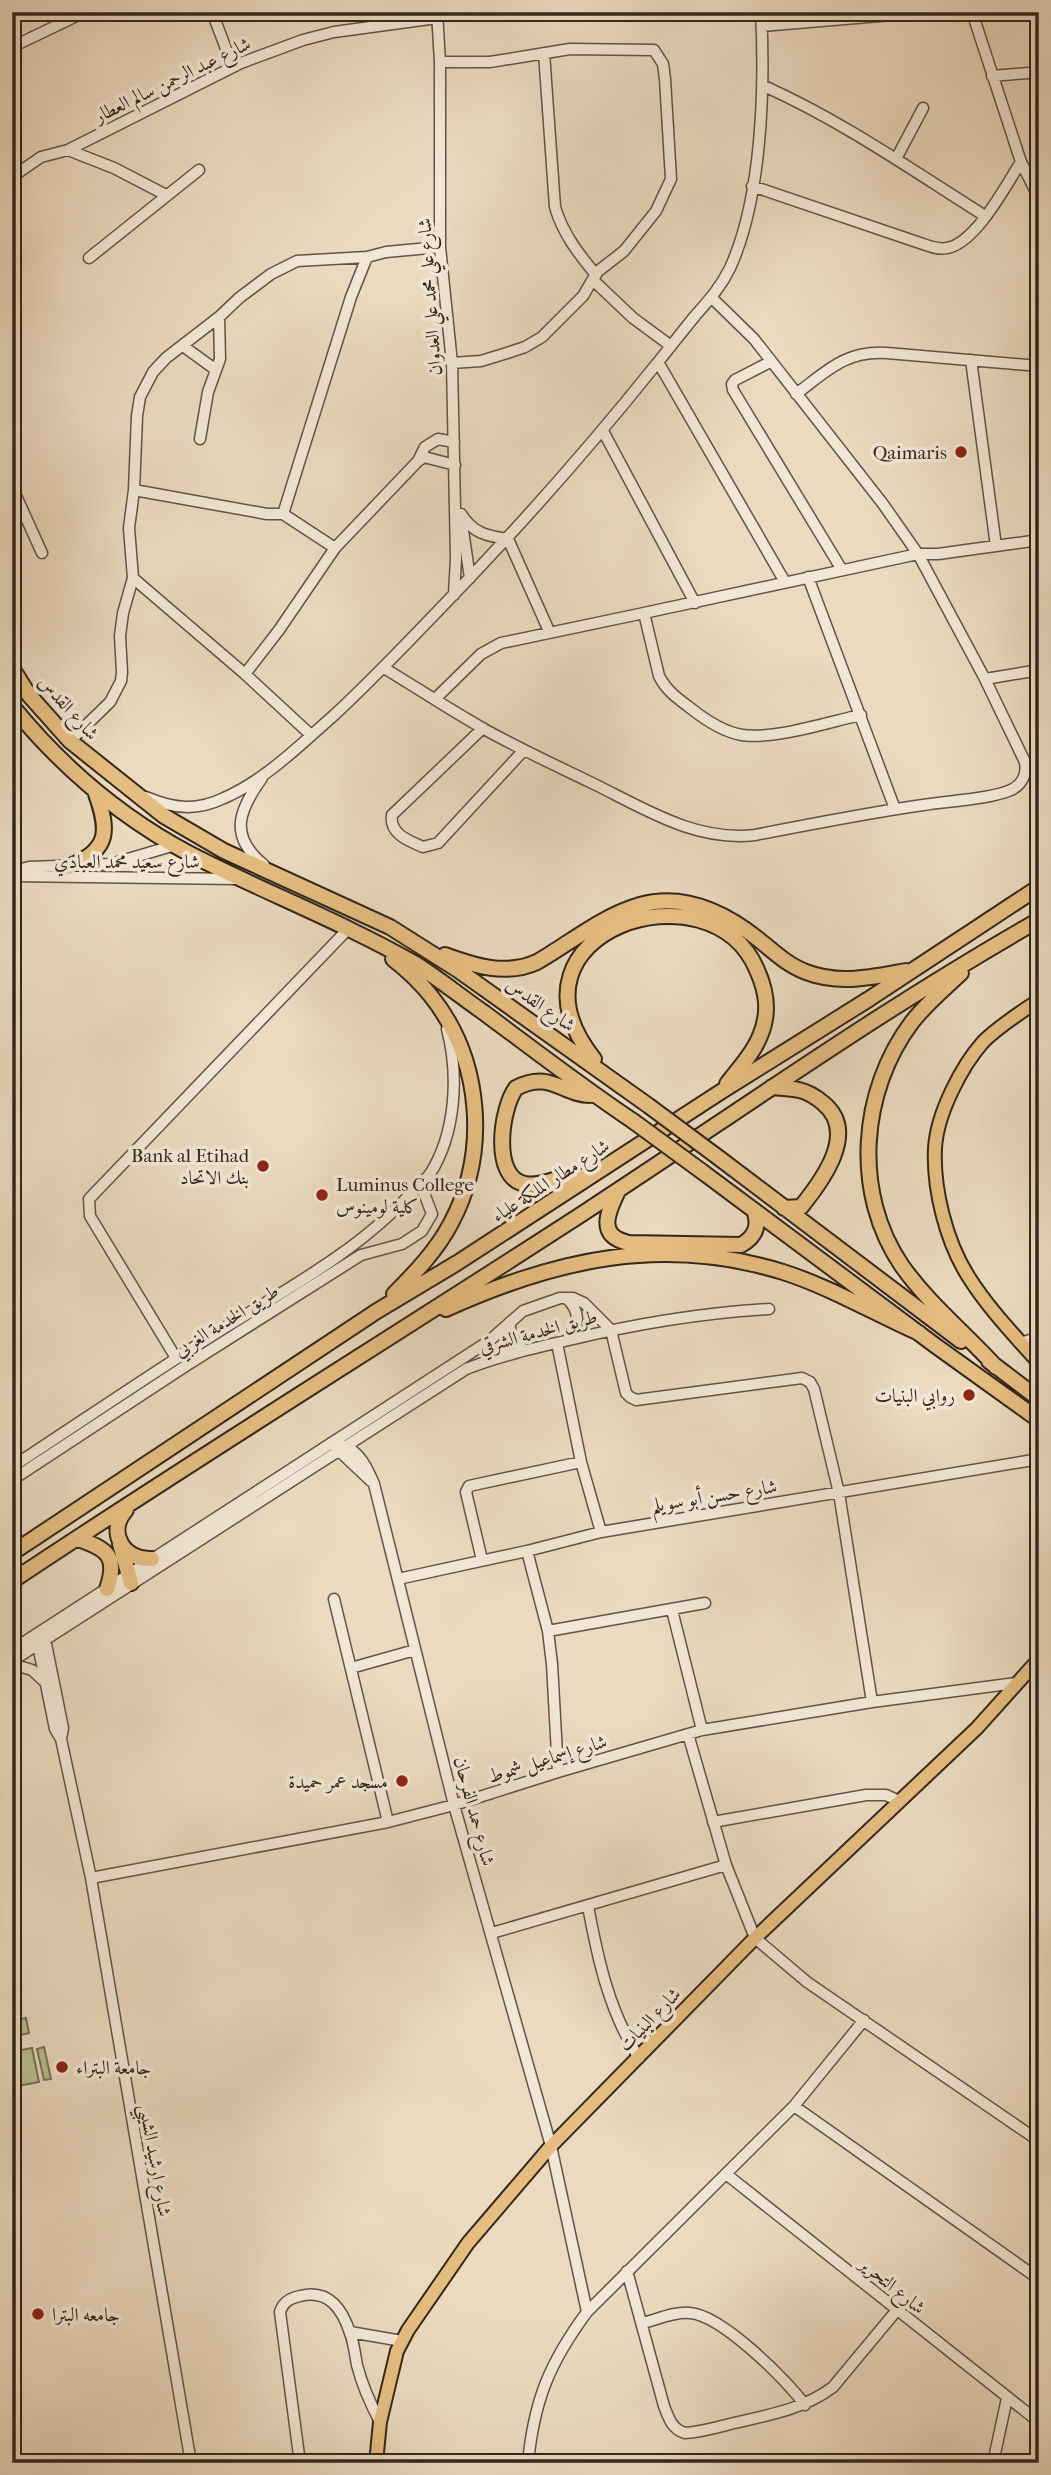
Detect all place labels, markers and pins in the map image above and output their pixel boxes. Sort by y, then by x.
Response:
place label: Qaimaris [873,442,947,464]
marker: Qaimaris [953,444,969,460]
place label: Bank al Etihad بنك الاتحاد [131,1145,250,1189]
marker: Bank al Etihad بنك الاتحاد [255,1158,271,1174]
place label: Luminus College كلية لومينوس [336,1174,474,1219]
marker: Luminus College كلية لومينوس [314,1187,330,1203]
place label: روابي البنيات [874,1385,955,1411]
marker: روابي البنيات [961,1387,977,1403]
place label: مسجد عمر حميدة [288,1771,388,1794]
marker: مسجد عمر حميدة [394,1773,410,1789]
place label: جامعة البتراء [76,2057,151,2079]
marker: جامعة البتراء [54,2059,70,2075]
place label: جامعه البترا [52,2304,120,2326]
marker: جامعه البترا [30,2306,46,2322]

